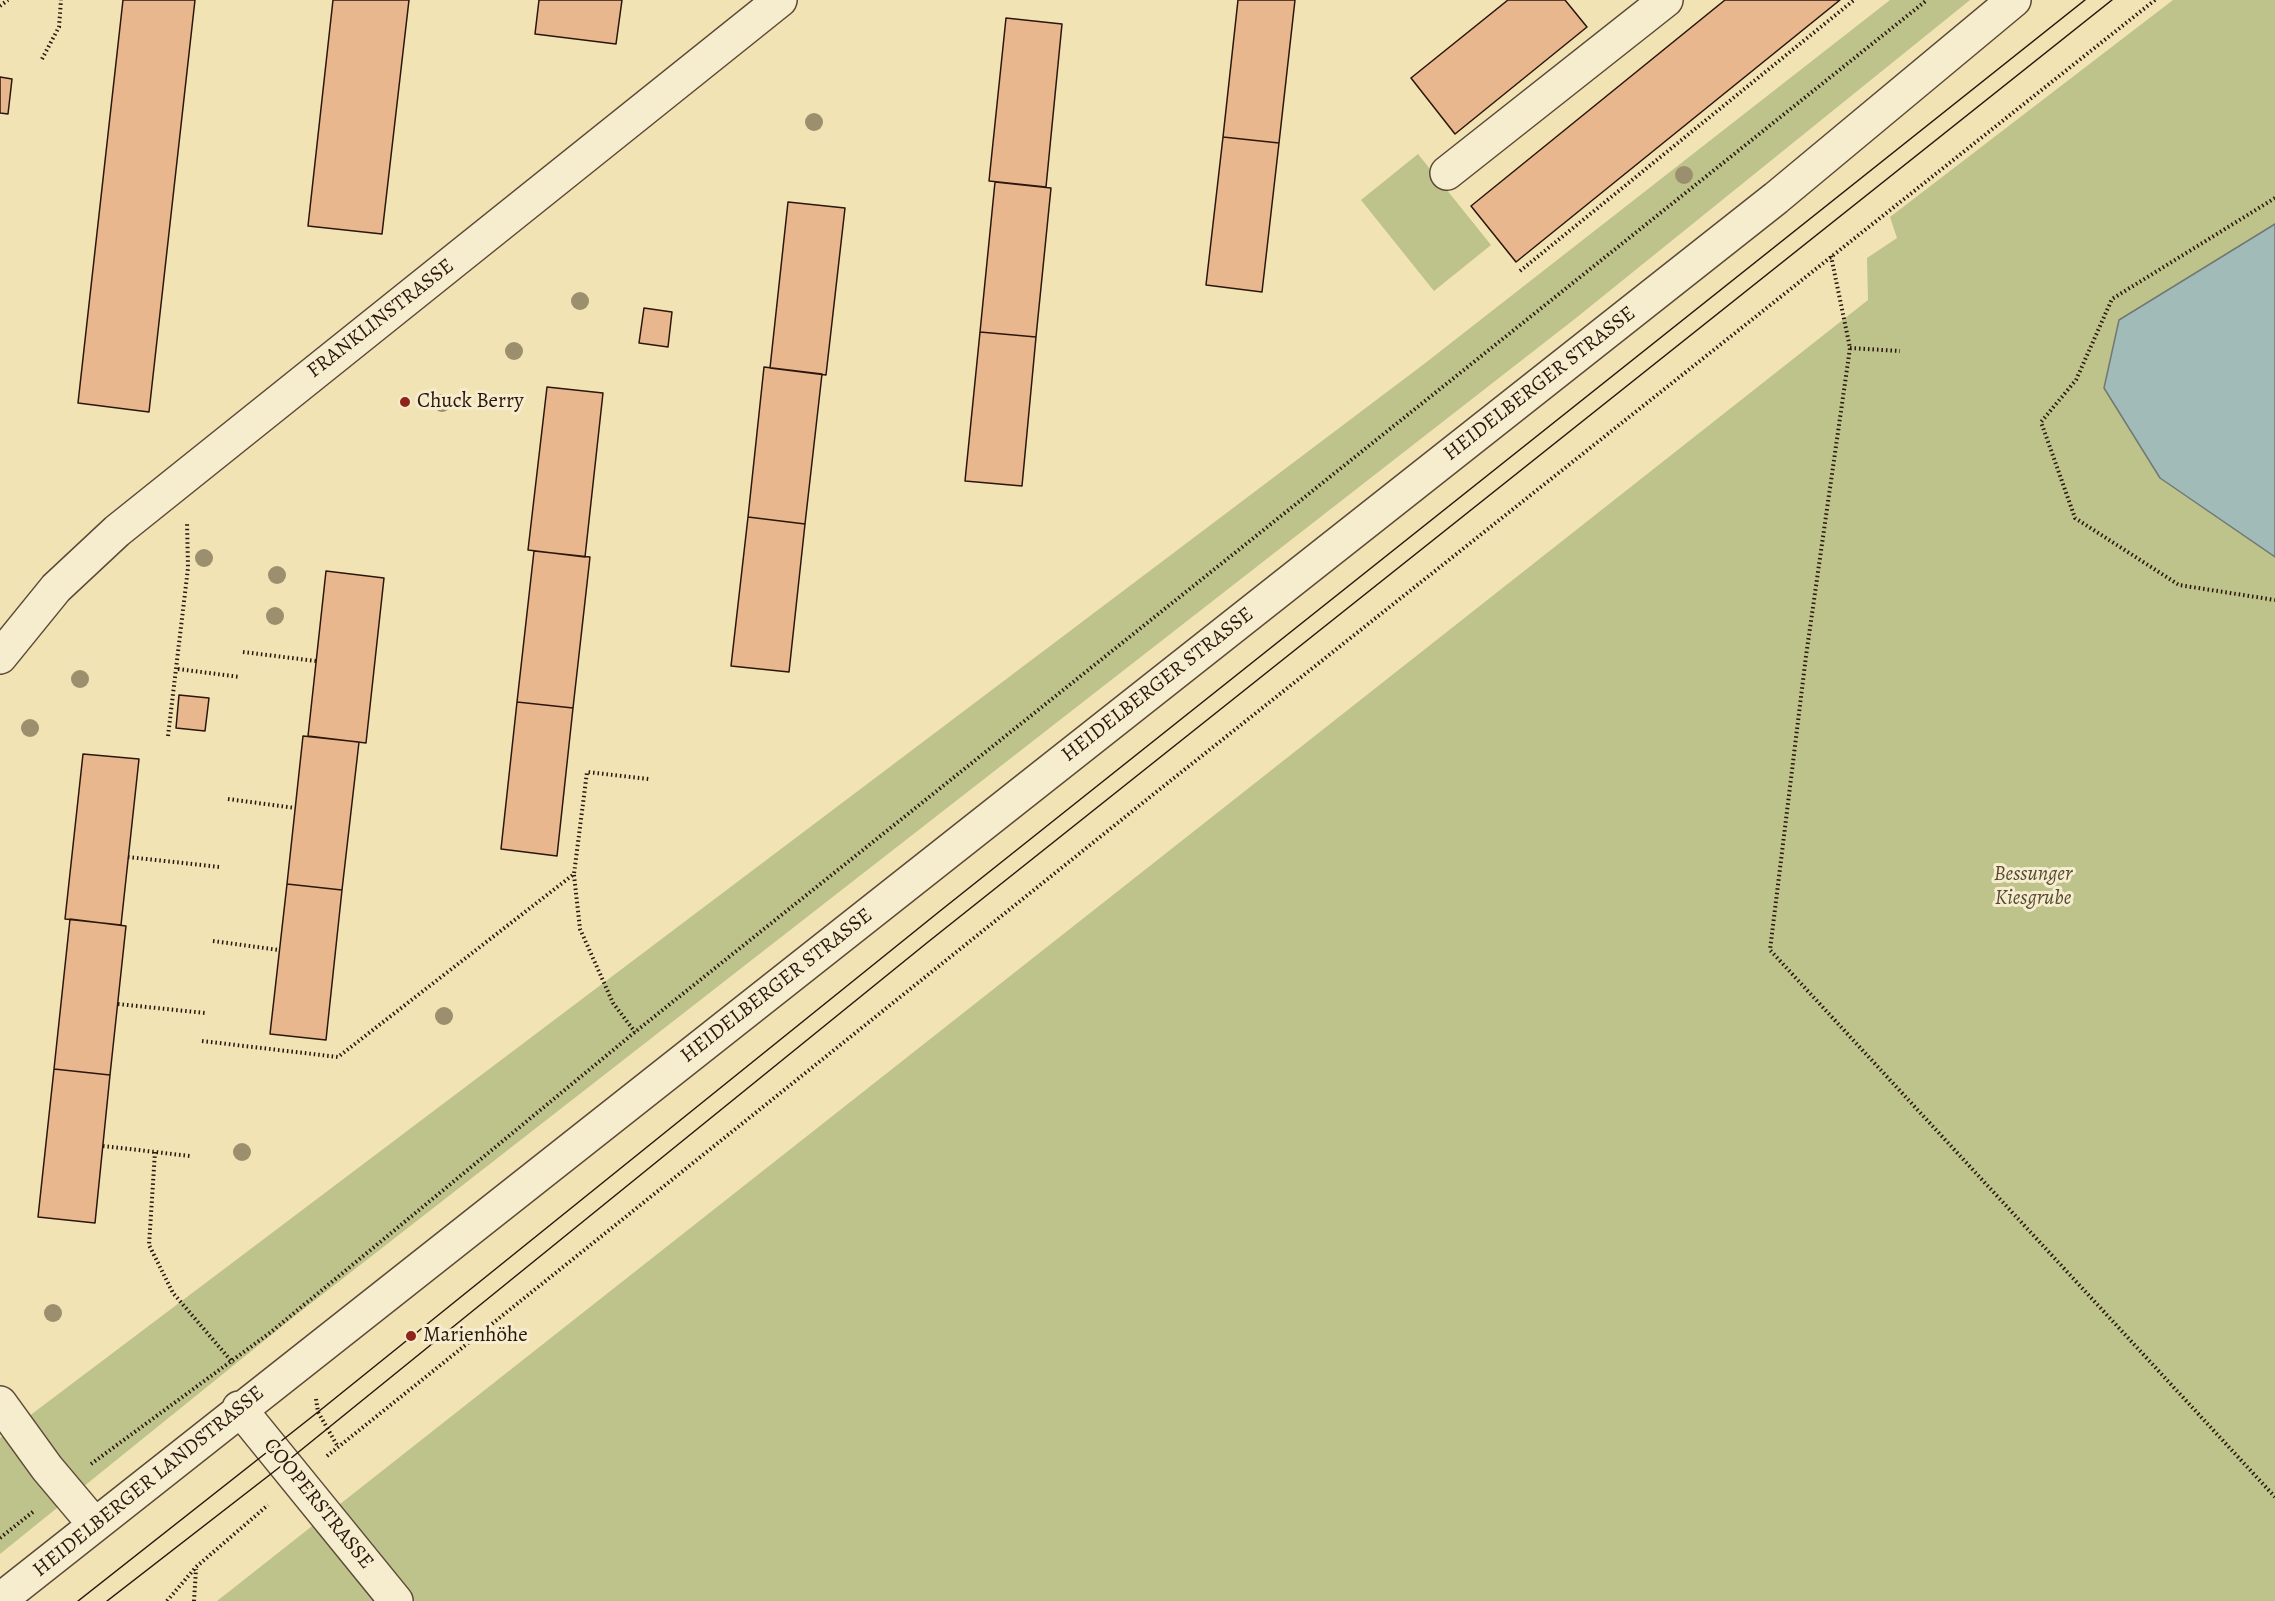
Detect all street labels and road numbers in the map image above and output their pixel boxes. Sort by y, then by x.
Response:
street label: FRANKLINSTRASSE [303,254,459,384]
street label: HEIDELBERGER STRASSE [1439,301,1641,467]
street label: HEIDELBERGER STRASSE [1057,602,1259,768]
street label: HEIDELBERGER STRASSE [676,903,878,1069]
street label: HEIDELBERGER LANDSTRASSE [28,1381,270,1583]
street label: COOPERSTRASSE [258,1433,378,1575]

